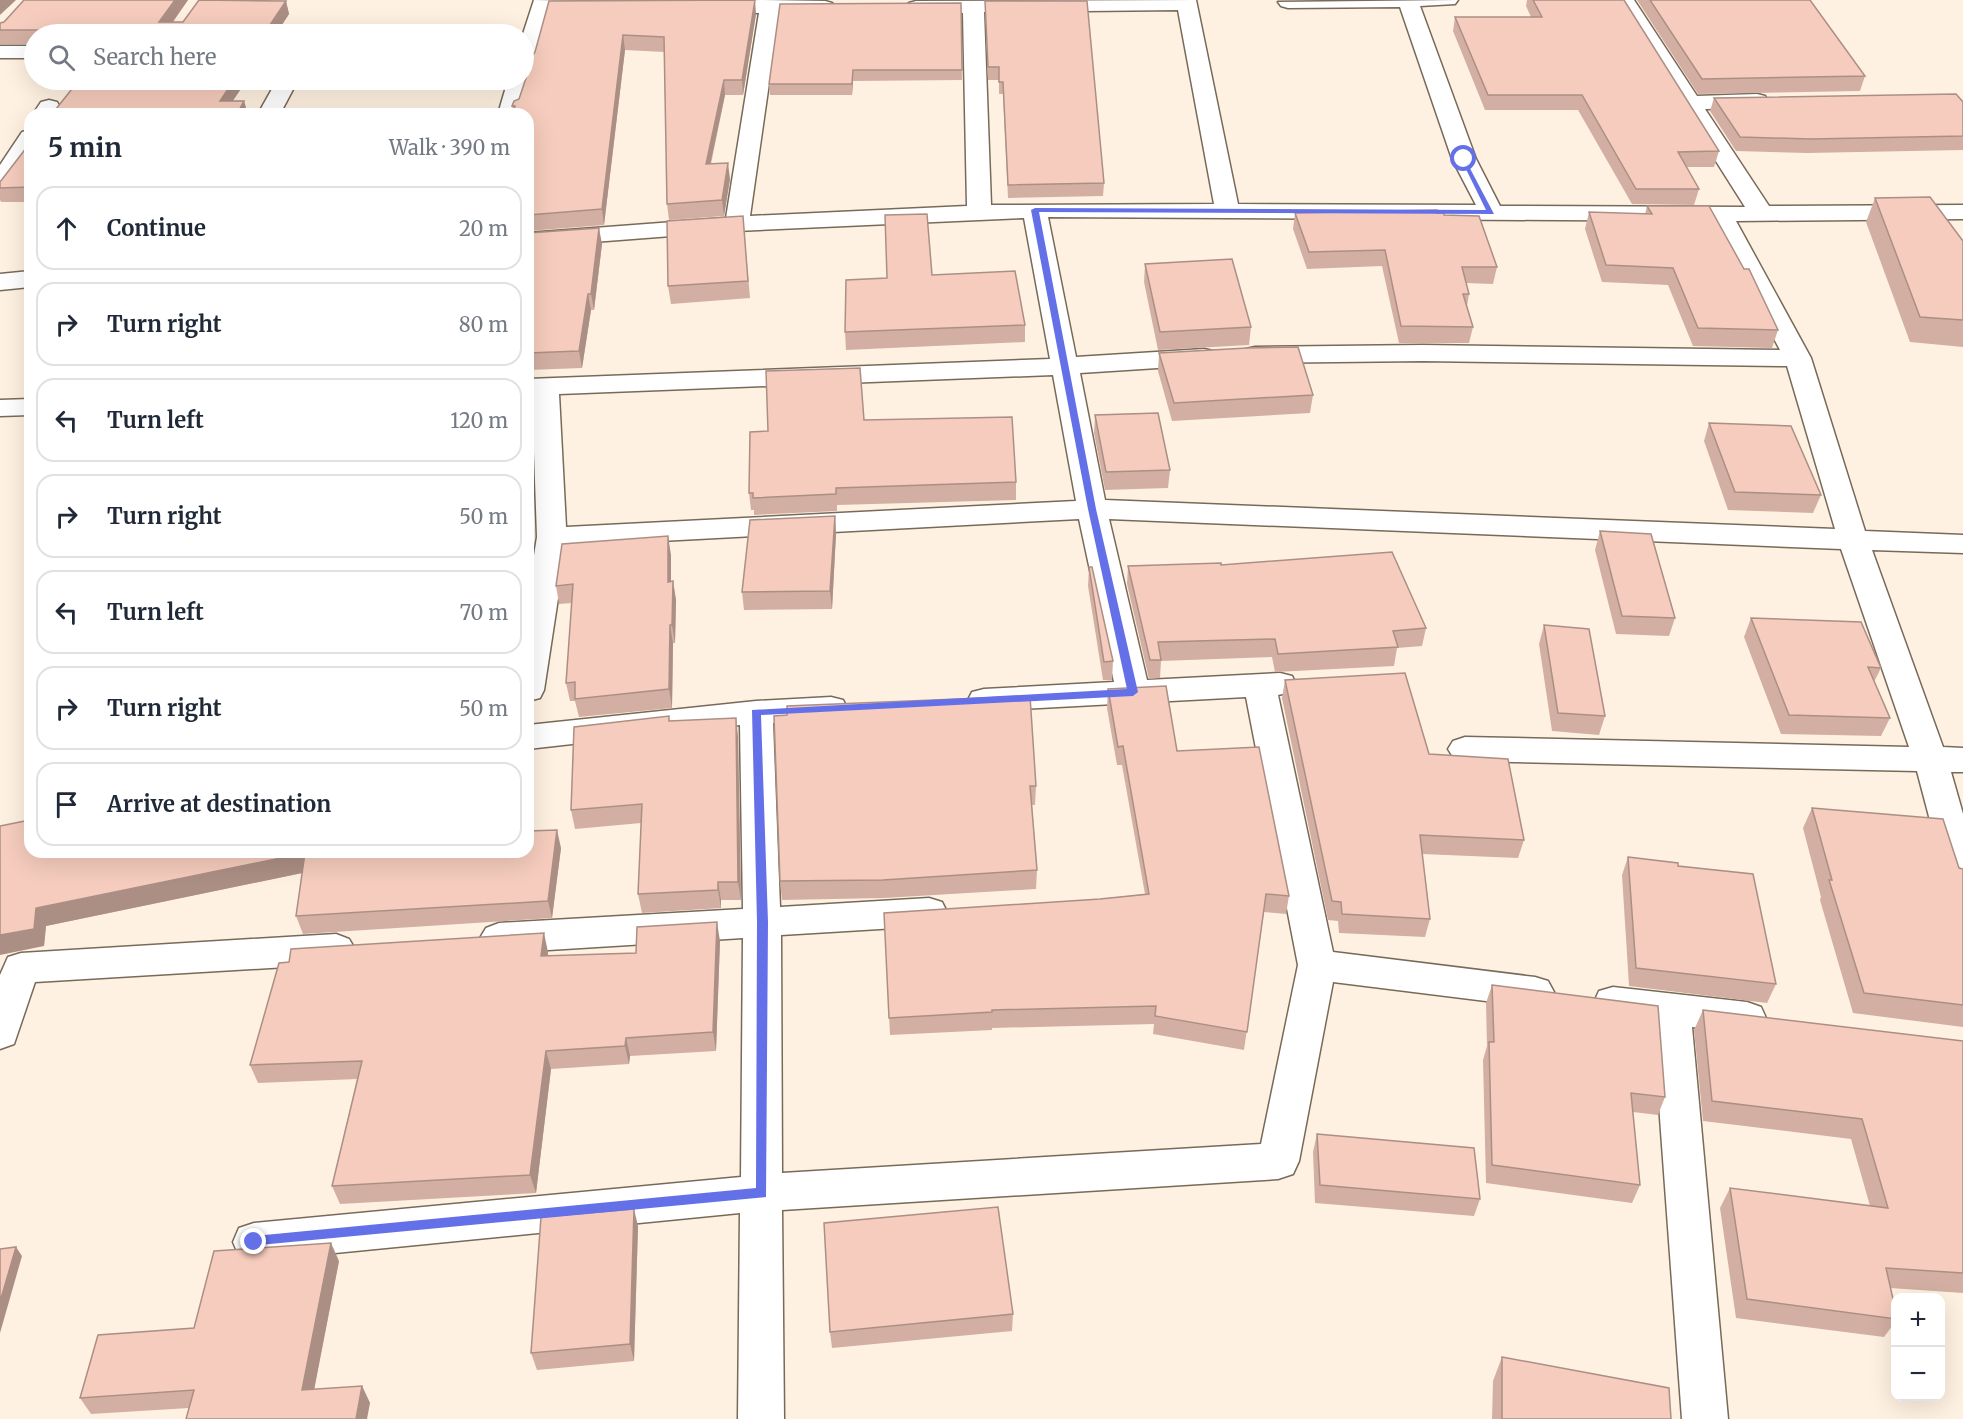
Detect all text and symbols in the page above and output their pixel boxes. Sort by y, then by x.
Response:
search box [24,24,534,90]
icon: search [45,41,78,74]
text: Search here [93,43,216,71]
text: 5 min [48,131,122,164]
text: Walk · 390 m [389,135,510,160]
route start [1450,145,1476,171]
icon: ahead [50,212,83,245]
text: Continue [107,214,206,242]
text: 20 m [459,216,508,241]
icon: right [50,308,83,341]
text: Turn right [107,310,221,338]
text: 80 m [459,312,508,337]
icon: left [50,404,83,437]
text: Turn left [107,406,204,434]
text: 120 m [450,408,508,433]
icon: right [50,500,83,533]
text: Turn right [107,502,221,530]
text: 50 m [459,504,508,529]
icon: left [50,596,83,629]
text: Turn left [107,598,204,626]
text: 70 m [460,600,508,625]
icon: right [50,692,83,725]
text: Turn right [107,694,221,722]
text: 50 m [459,696,508,721]
icon: arrive [50,788,83,821]
text: Arrive at destination [107,790,331,818]
route end [240,1228,266,1254]
map controls [1891,1293,1945,1401]
button: + [1891,1293,1945,1347]
button: − [1891,1347,1945,1401]

